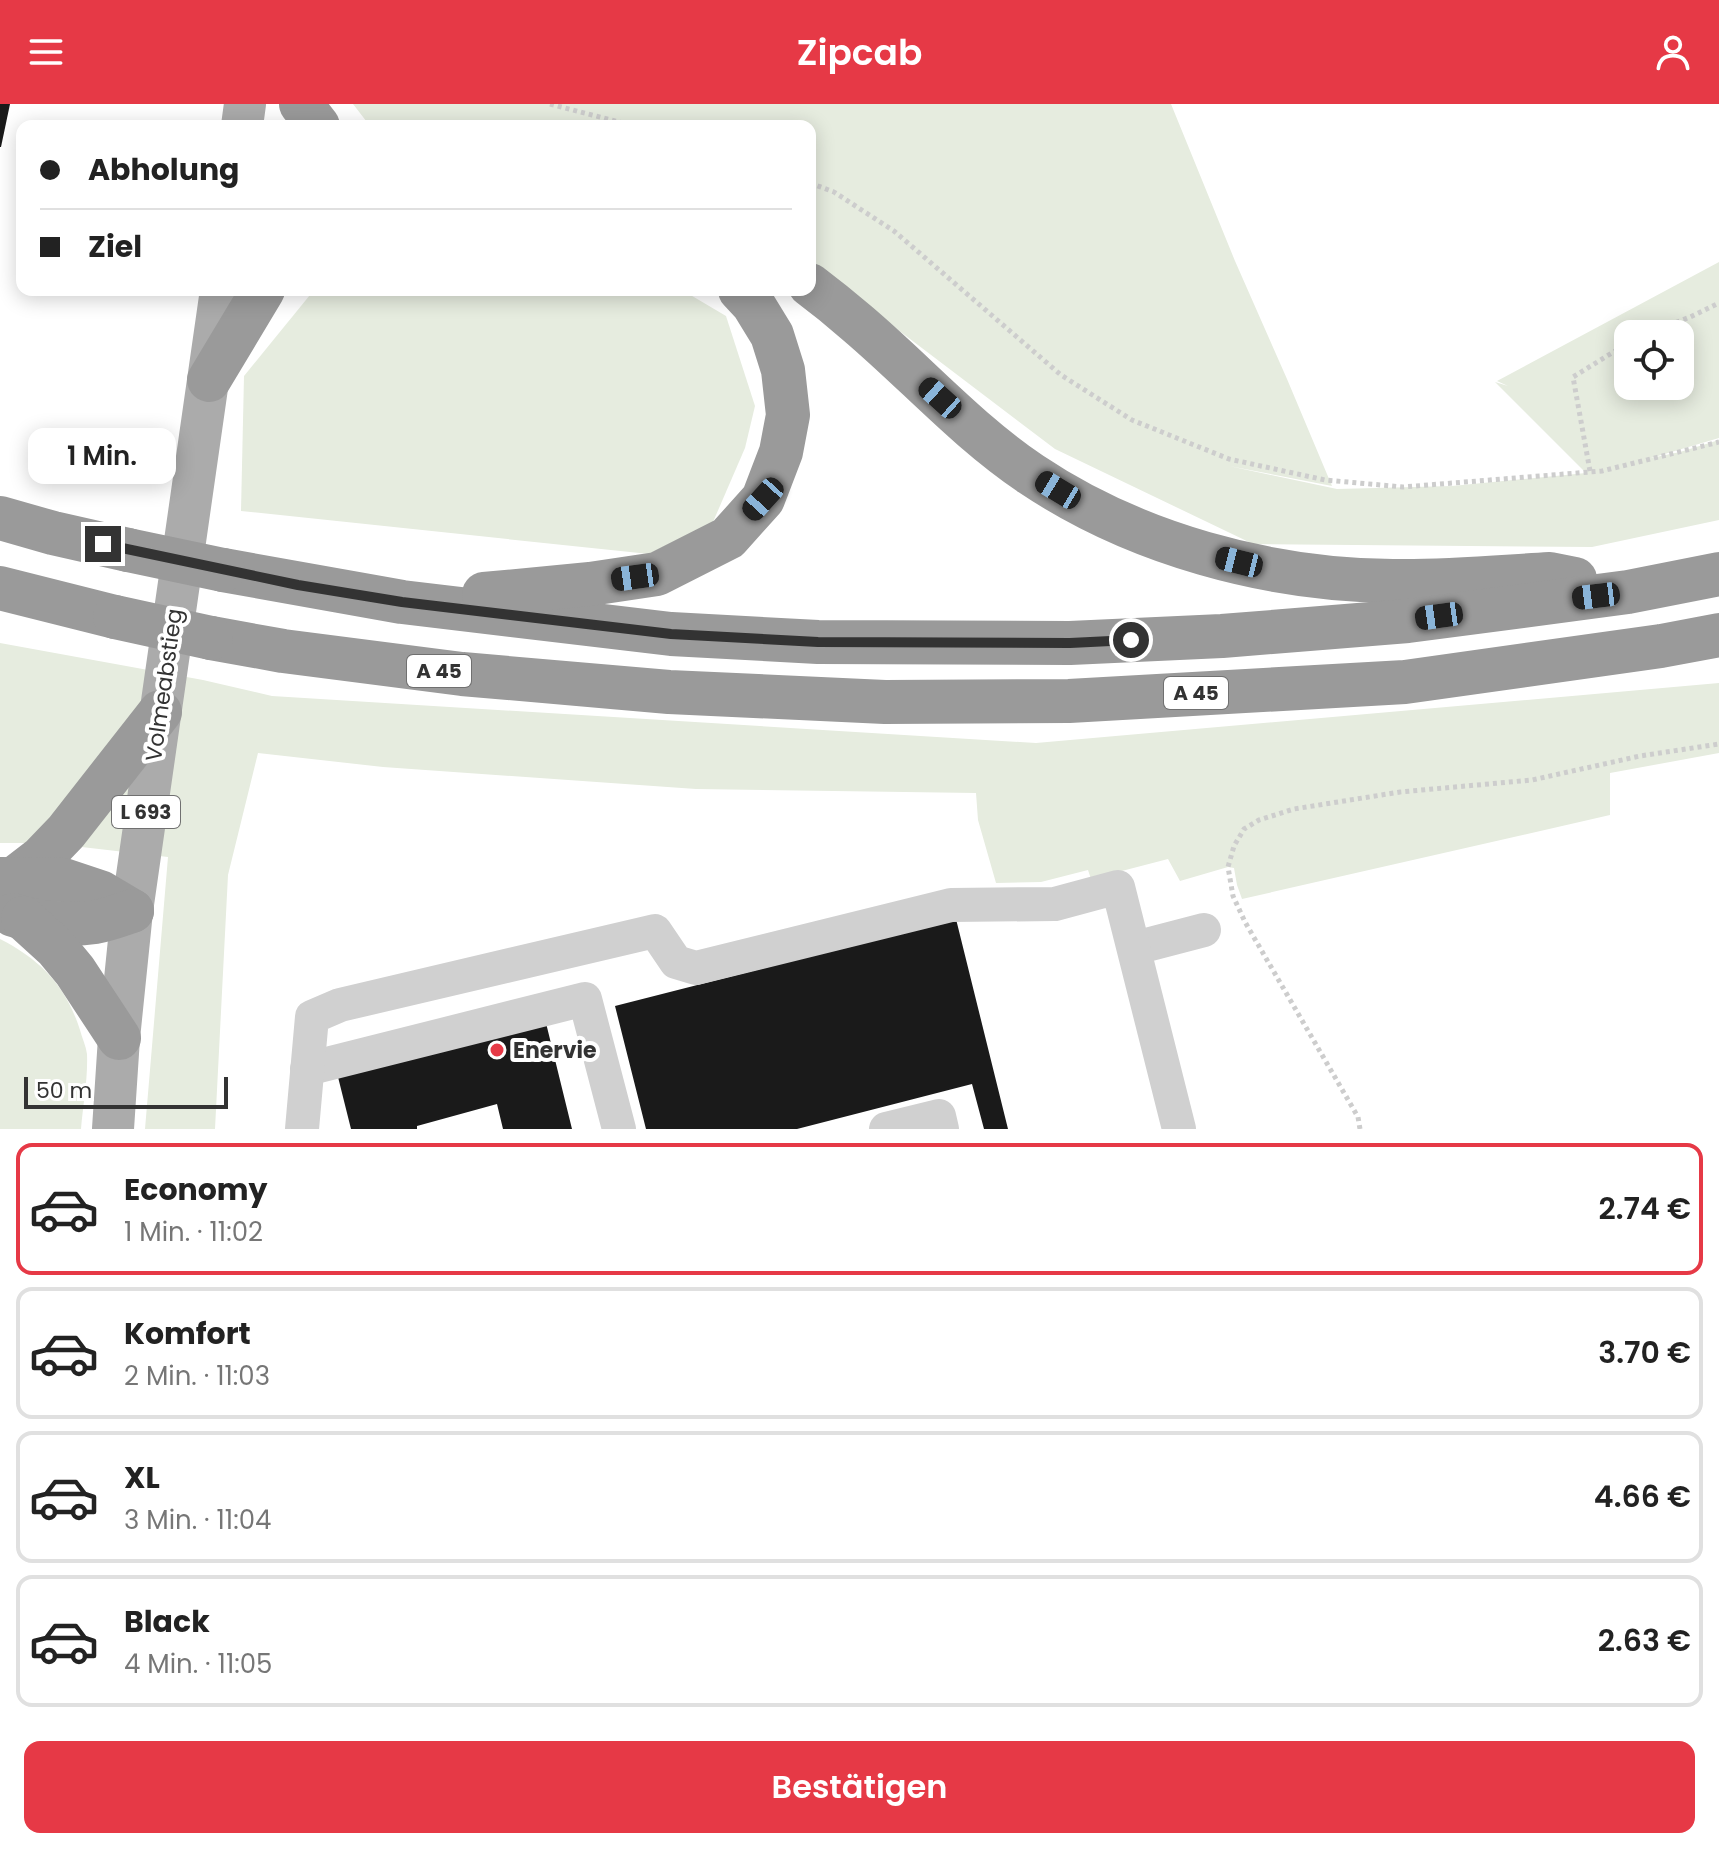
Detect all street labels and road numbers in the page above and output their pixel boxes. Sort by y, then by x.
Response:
street label: Volmeabstieg [138,607,190,763]
road number: A 45 [407,655,471,687]
road number: A 45 [1164,677,1228,709]
road number: L 693 [112,796,180,828]

